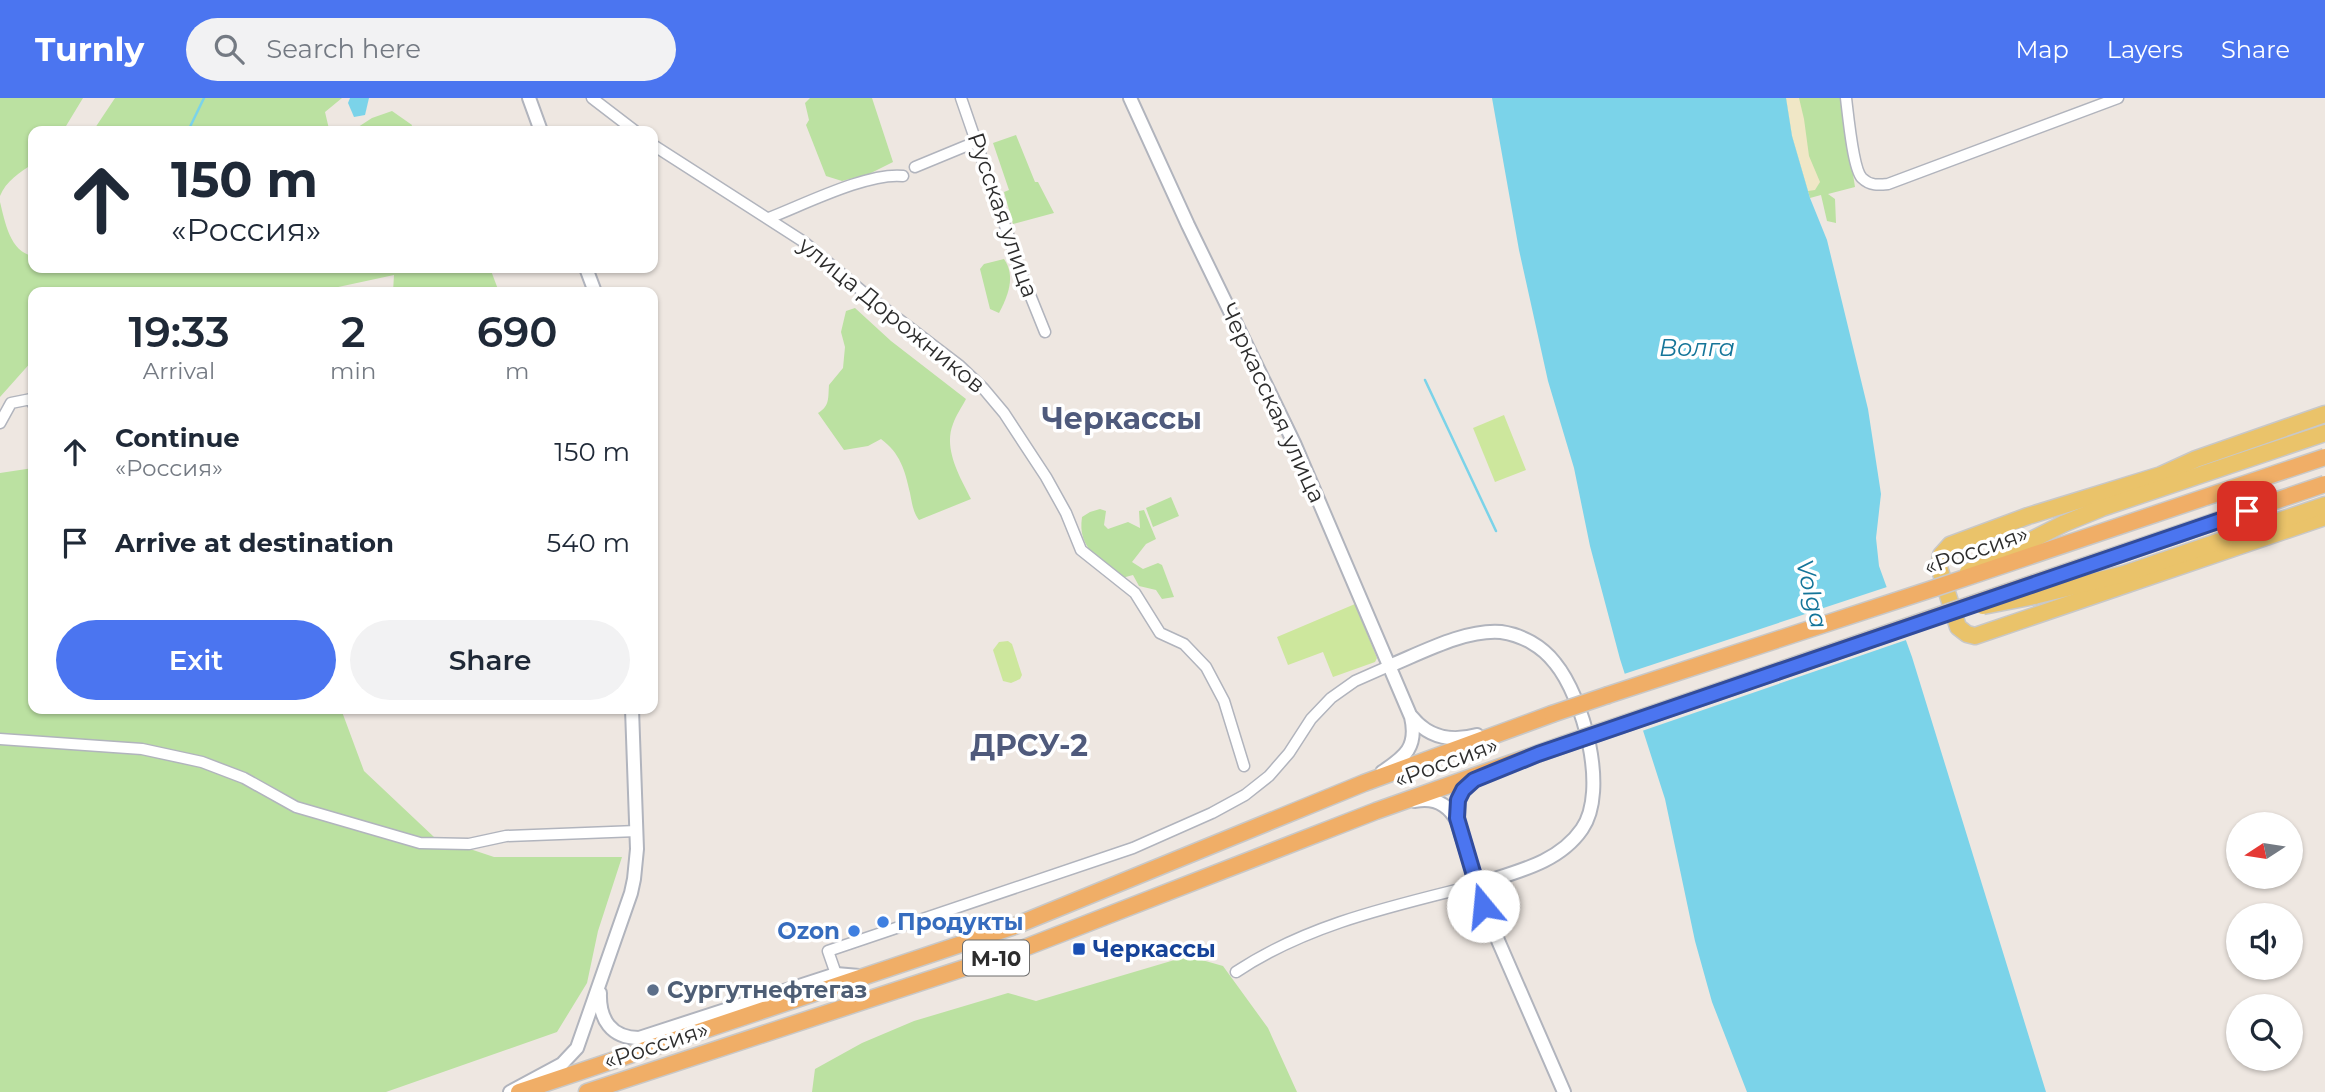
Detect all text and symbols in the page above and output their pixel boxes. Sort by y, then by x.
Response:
search box [186,18,676,81]
text: Turnly [35,29,144,69]
icon: search [210,30,248,68]
text: Search here [266,33,421,65]
text: Map [2015,35,2069,64]
text: Layers [2107,35,2183,64]
text: Share [2221,35,2290,64]
street label: Русская улица [962,129,1044,301]
text: 150 m [171,150,318,209]
icon: ahead [56,154,147,245]
text: «Россия» [171,210,321,249]
street label: улица Дорожников [792,230,991,399]
street label: Черкасская улица [1214,299,1332,507]
text: 19:33 [128,306,230,358]
text: 2 [341,306,365,358]
text: 690 [477,306,558,358]
water label: Волга [1659,333,1735,362]
text: Arrival [143,357,215,385]
text: min [330,357,376,385]
text: m [505,357,529,385]
district label: Черкассы [1042,400,1202,437]
text: Continue [115,422,240,454]
icon: ahead [56,433,94,471]
text: 150 m [554,436,630,468]
text: «Россия» [115,454,223,482]
pin [2217,481,2277,541]
icon: arrive [2228,492,2266,530]
street label: «Россия» [1920,519,2032,581]
icon: arrive [56,524,94,562]
text: Arrive at destination [115,527,394,559]
text: 540 m [546,527,630,559]
water label: Volga [1790,557,1834,631]
button: Exit [56,620,336,700]
button: Share [350,620,630,700]
district label: ДРСУ-2 [970,727,1088,764]
street label: «Россия» [1390,730,1502,794]
north arrow [2226,812,2303,889]
map controls [2226,812,2303,1071]
position arrow [1446,869,1520,943]
button: sound [2226,903,2303,980]
place label: Продукты [897,908,1023,936]
marker: Продукты [875,914,891,930]
place label: Ozon [777,917,840,945]
marker: Ozon [846,923,862,939]
place label: Черкассы [1093,935,1216,963]
road number: М-10 [963,940,1029,976]
marker: Черкассы [1071,941,1087,957]
place label: Сургутнефтегаз [667,976,867,1004]
marker: Сургутнефтегаз [645,982,661,998]
button: search [2226,994,2303,1071]
street label: «Россия» [600,1015,712,1075]

